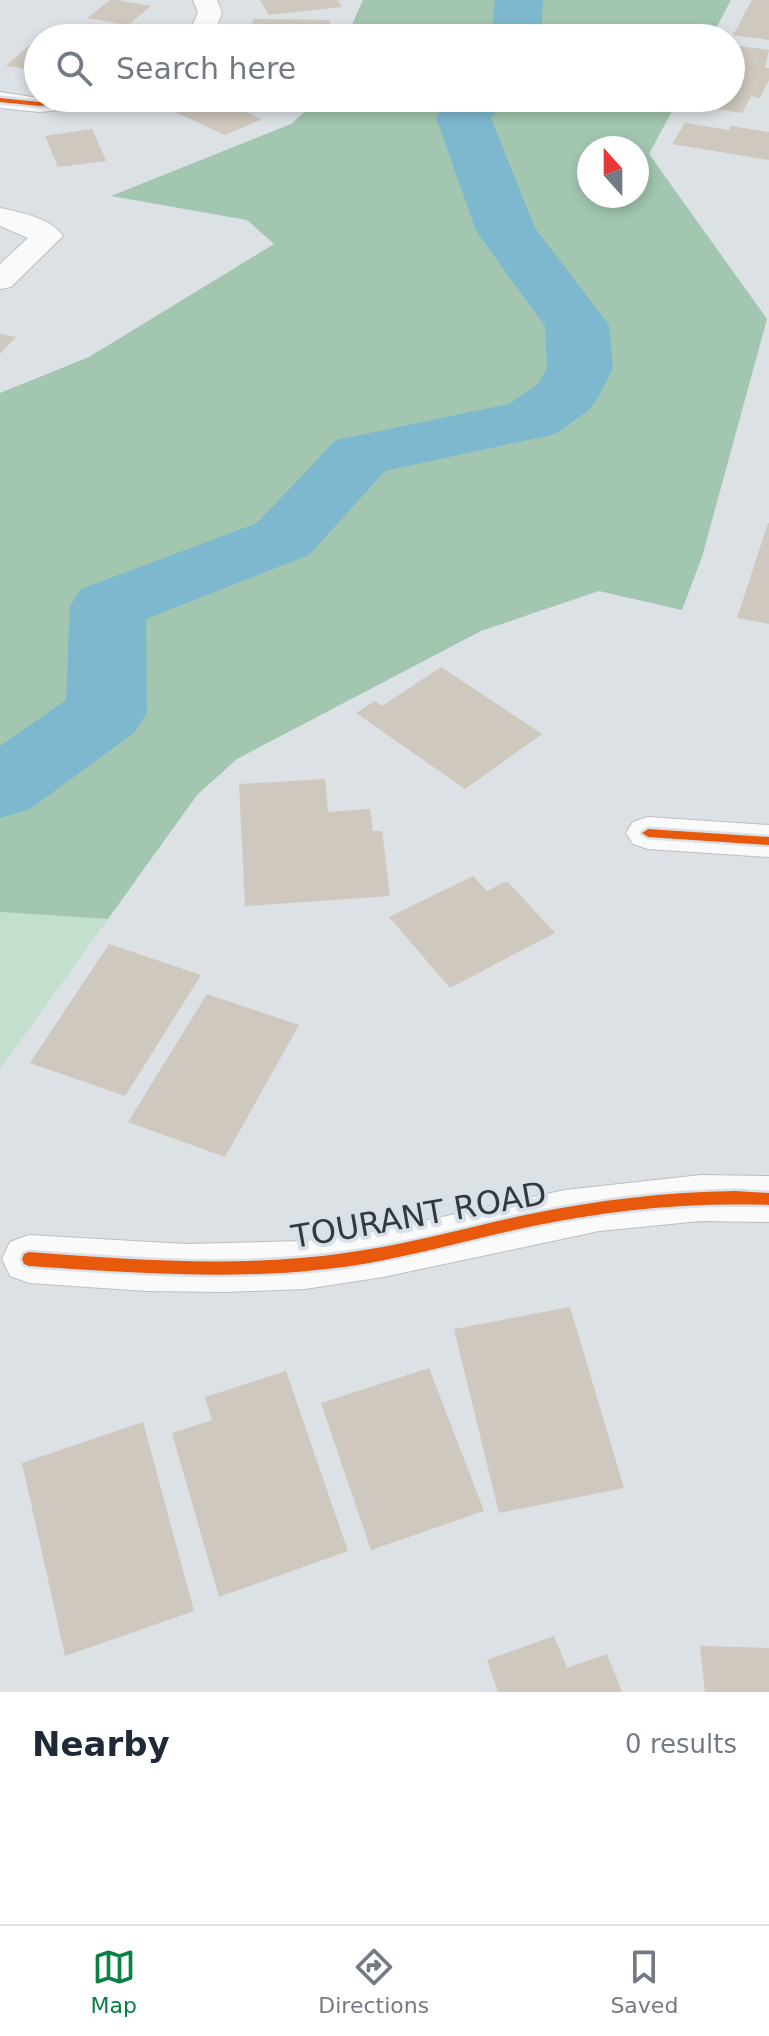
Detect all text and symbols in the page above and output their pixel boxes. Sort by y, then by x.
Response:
search box [24,24,745,112]
icon: search [52,46,96,90]
text: Search here [116,51,296,86]
north arrow [577,136,649,208]
street label: TOURANT ROAD [288,1174,549,1256]
text: Nearby [32,1724,170,1764]
text: 0 results [625,1729,737,1759]
tab: Map [91,1945,137,2018]
tab: Directions [318,1945,429,2018]
tab: Saved [610,1945,678,2018]

